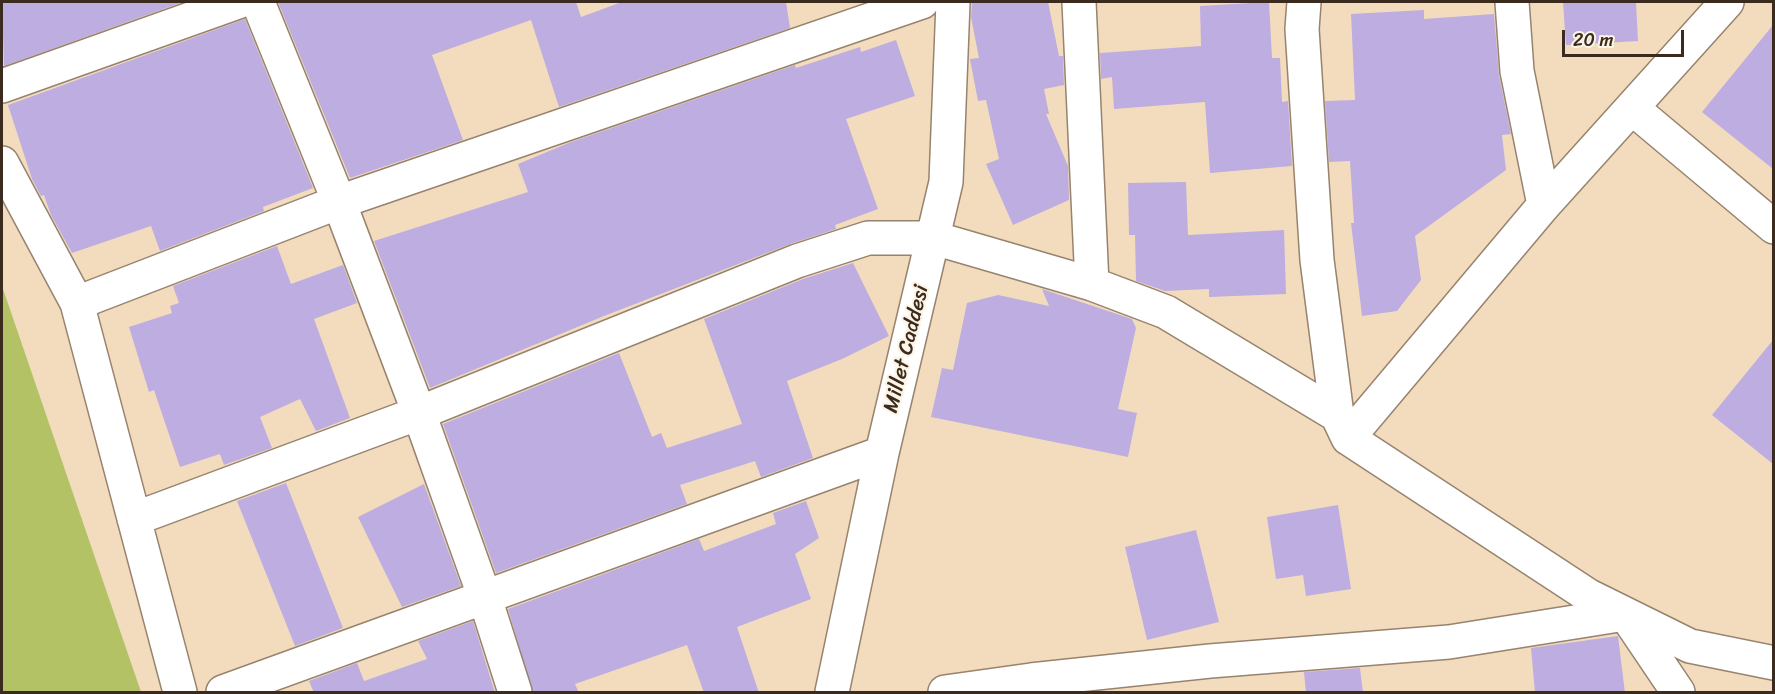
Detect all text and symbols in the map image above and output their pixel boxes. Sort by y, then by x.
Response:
scale bar [1565,18,1686,56]
text: 20 m [1573,24,1613,56]
street label: Millet Caddesi [879,283,935,415]

